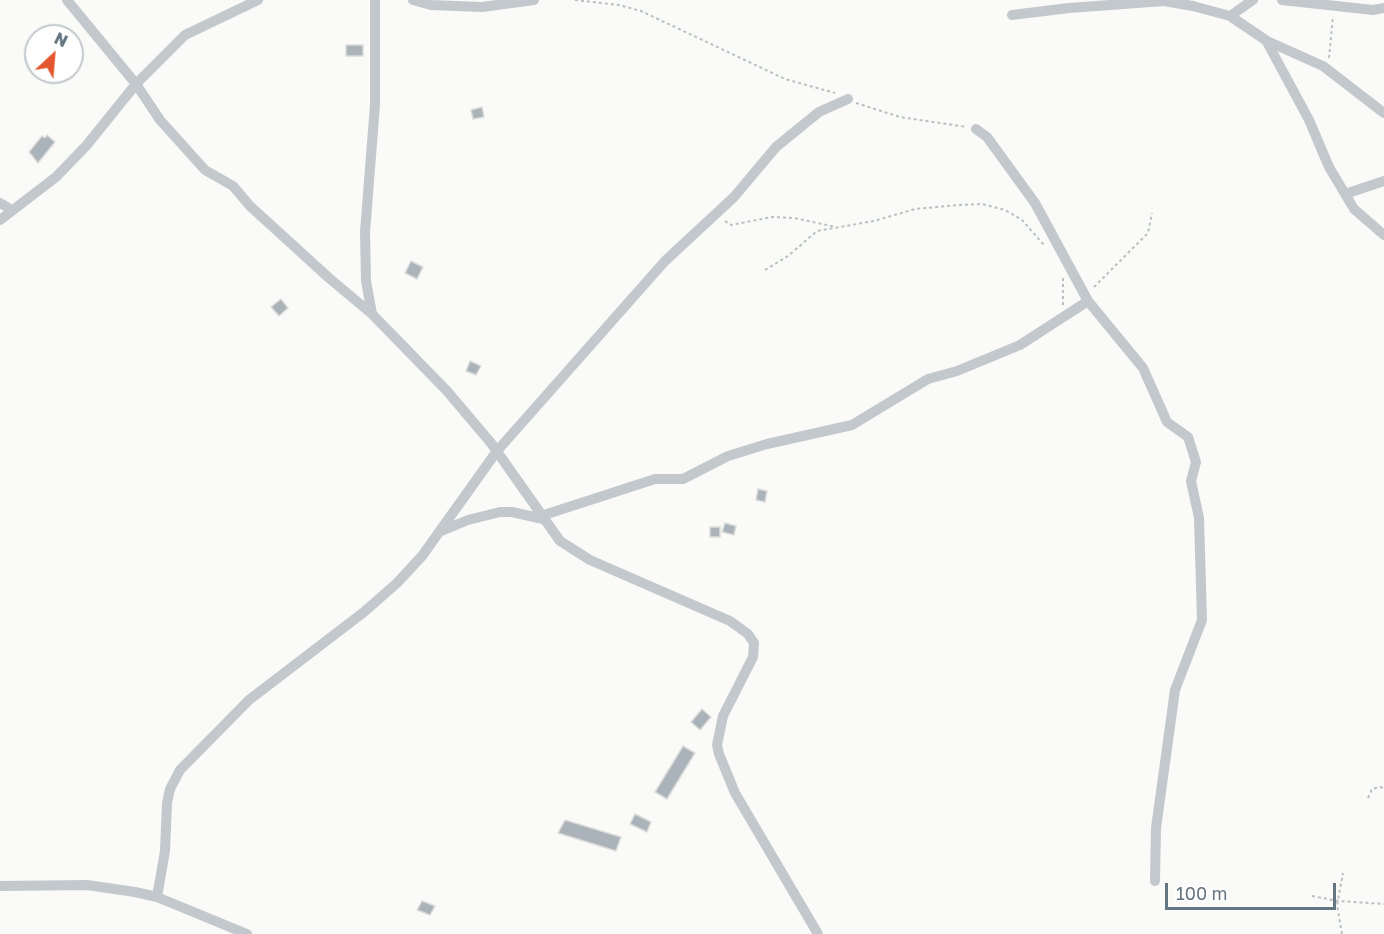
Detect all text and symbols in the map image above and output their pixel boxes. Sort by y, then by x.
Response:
north arrow [24,24,84,84]
text: N [51,28,71,51]
scale bar [1168,871,1339,909]
text: 100 m [1176,882,1227,904]

